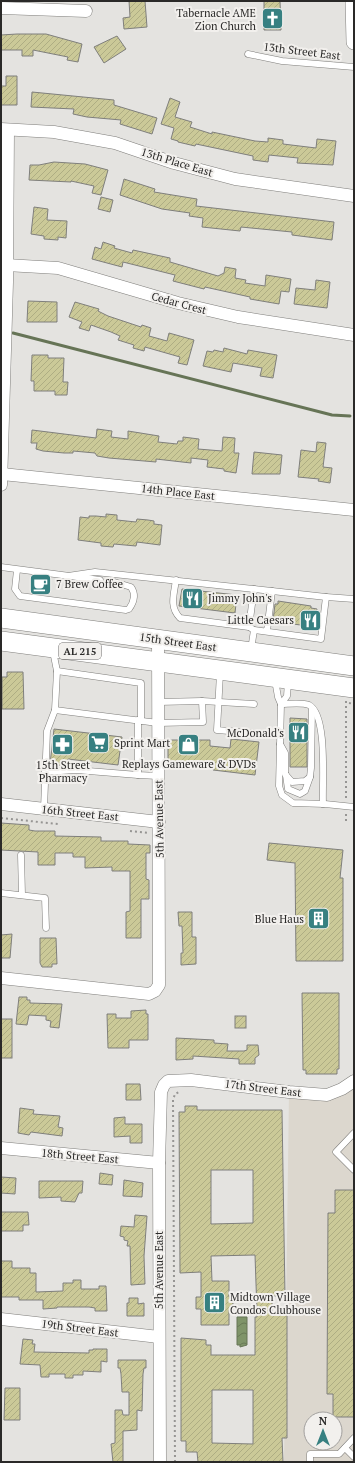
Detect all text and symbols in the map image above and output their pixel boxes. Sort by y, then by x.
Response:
place label: Tabernacle AME Zion Church [176,6,257,33]
church icon: Tabernacle AME Zion Church [259,6,285,32]
street label: 13th Street East [263,39,341,63]
street label: 13th Place East [139,144,215,180]
street label: Cedar Crest [150,289,208,317]
street label: 14th Place East [140,481,216,503]
cafe icon: 7 Brew Coffee [27,571,53,597]
place label: 7 Brew Coffee [56,577,123,591]
restaurant icon: Jimmy John's [180,585,206,611]
place label: Jimmy John's [208,591,272,605]
restaurant icon: Little Caesars [297,607,323,633]
place label: Little Caesars [228,613,294,627]
street label: 15th Street East [139,630,217,654]
road number: AL 215 [59,643,101,659]
restaurant icon: McDonald's [286,720,312,746]
place label: McDonald's [227,726,284,740]
supermarket icon: Sprint Mart [86,730,112,756]
shop icon: Replays Gameware & DVDs [176,731,202,757]
pharmacy icon: 15th Street Pharmacy [50,732,76,758]
place label: Sprint Mart [114,736,170,750]
place label: Replays Gameware & DVDs [122,757,256,771]
place label: 15th Street Pharmacy [36,758,90,785]
street label: 5th Avenue East [151,780,167,858]
street label: 16th Street East [41,802,119,824]
building icon: Blue Haus [306,906,332,932]
place label: Blue Haus [255,912,304,926]
street label: 17th Street East [224,1076,302,1100]
street label: 18th Street East [41,1146,119,1166]
street label: 5th Avenue East [152,1231,166,1309]
building icon: Midtown Village Condos Clubhouse [201,1290,227,1316]
place label: Midtown Village Condos Clubhouse [230,1290,321,1317]
street label: 19th Street East [41,1316,119,1340]
north arrow [303,1411,343,1451]
text: N [319,1414,328,1428]

